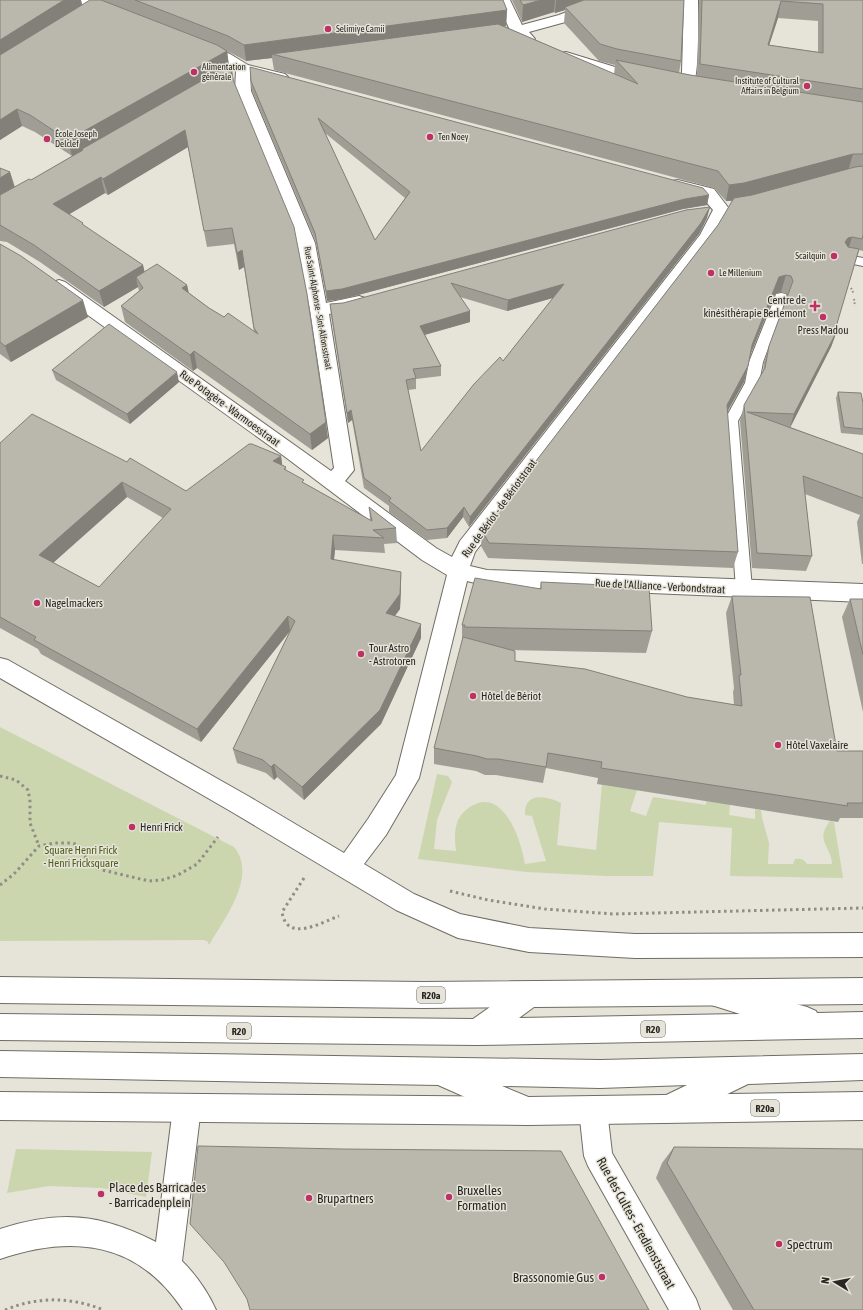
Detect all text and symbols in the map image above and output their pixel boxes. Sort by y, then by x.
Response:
marker: Selimiye Camii [323,24,333,34]
place label: Selimiye Camii [336,24,385,34]
place label: Alimentation générale [202,62,246,82]
marker: Alimentation générale [189,67,199,77]
place label: Institute of Cultural Affairs in Belgium [735,76,800,96]
marker: Institute of Cultural Affairs in Belgium [802,81,812,91]
place label: École Joseph Delclef [55,129,97,149]
marker: Ten Noey [425,132,435,142]
place label: Ten Noey [438,132,469,142]
marker: École Joseph Delclef [42,134,52,144]
street label: Rue Saint-Alphonse - Sint-Alfonsstraat [302,246,334,371]
place label: Scailquin [795,251,826,261]
marker: Scailquin [829,251,839,261]
marker: Le Millenium [706,268,716,278]
place label: Le Millenium [719,268,762,278]
place label: Centre de kinésithérapie Berlemont [703,294,806,319]
marker: Centre de kinésithérapie Berlemont [809,300,821,312]
marker: Press Madou [818,312,828,322]
place label: Press Madou [797,324,849,336]
street label: Rue Potagère - Warmoesstraat [178,368,282,448]
street label: Rue de Bériot - de Bériotstraat [459,456,539,560]
street label: Rue de l'Alliance - Verbondstraat [595,577,725,595]
place label: Nagelmackers [45,597,103,609]
marker: Nagelmackers [32,598,42,608]
place label: Tour Astro - Astrotoren [369,642,416,667]
marker: Tour Astro - Astrotoren [356,649,366,659]
place label: Hôtel de Bériot [481,690,541,702]
marker: Hôtel de Bériot [468,691,478,701]
place label: Hôtel Vaxelaire [786,739,848,751]
marker: Hôtel Vaxelaire [773,740,783,750]
place label: Henri Frick [140,821,183,833]
marker: Henri Frick [127,822,137,832]
park label: Square Henri Frick - Henri Fricksquare [44,844,118,869]
road number: R20a [417,987,445,1003]
road number: R20 [641,1021,665,1037]
road number: R20 [227,1023,251,1039]
road number: R20a [751,1100,779,1116]
street label: Rue des Cultes - Eredienststraat [594,1155,679,1292]
place label: Place des Barricades - Barricadenplein [109,1180,207,1210]
place label: Bruxelles Formation [457,1183,506,1213]
marker: Place des Barricades - Barricadenplein [96,1189,106,1199]
place label: Brupartners [317,1191,374,1206]
marker: Bruxelles Formation [444,1192,454,1202]
marker: Brupartners [304,1193,314,1203]
place label: Spectrum [787,1237,833,1252]
marker: Spectrum [774,1239,784,1249]
north arrow [815,1262,855,1302]
place label: Brassonomie Gus [513,1270,594,1285]
marker: Brassonomie Gus [597,1272,607,1282]
text: N [819,1276,832,1285]

